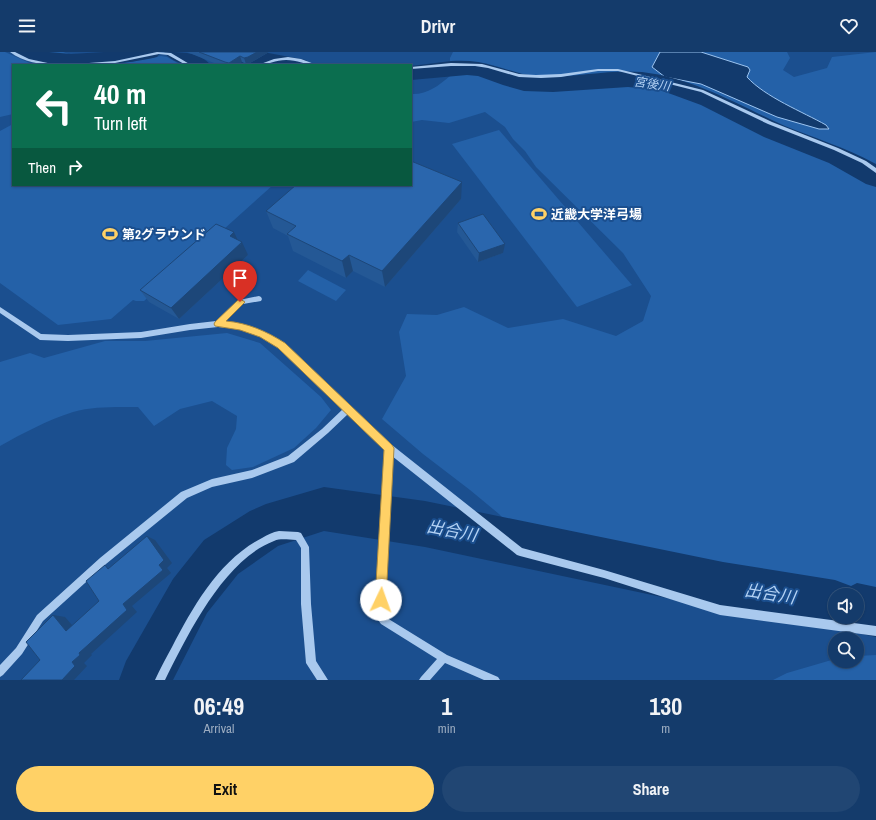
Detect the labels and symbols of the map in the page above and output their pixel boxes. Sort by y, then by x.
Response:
water label: 宮後川 [633,74,673,95]
sports icon: 近畿大学洋弓場 [530,205,548,223]
place label: 近畿大学洋弓場 [551,206,642,223]
sports icon: 第2グラウンド [101,225,119,243]
place label: 第2グラウンド [122,226,206,243]
pin [223,261,257,302]
water label: 出合川 [425,514,481,547]
water label: 出合川 [743,578,799,609]
position arrow [360,579,402,621]

